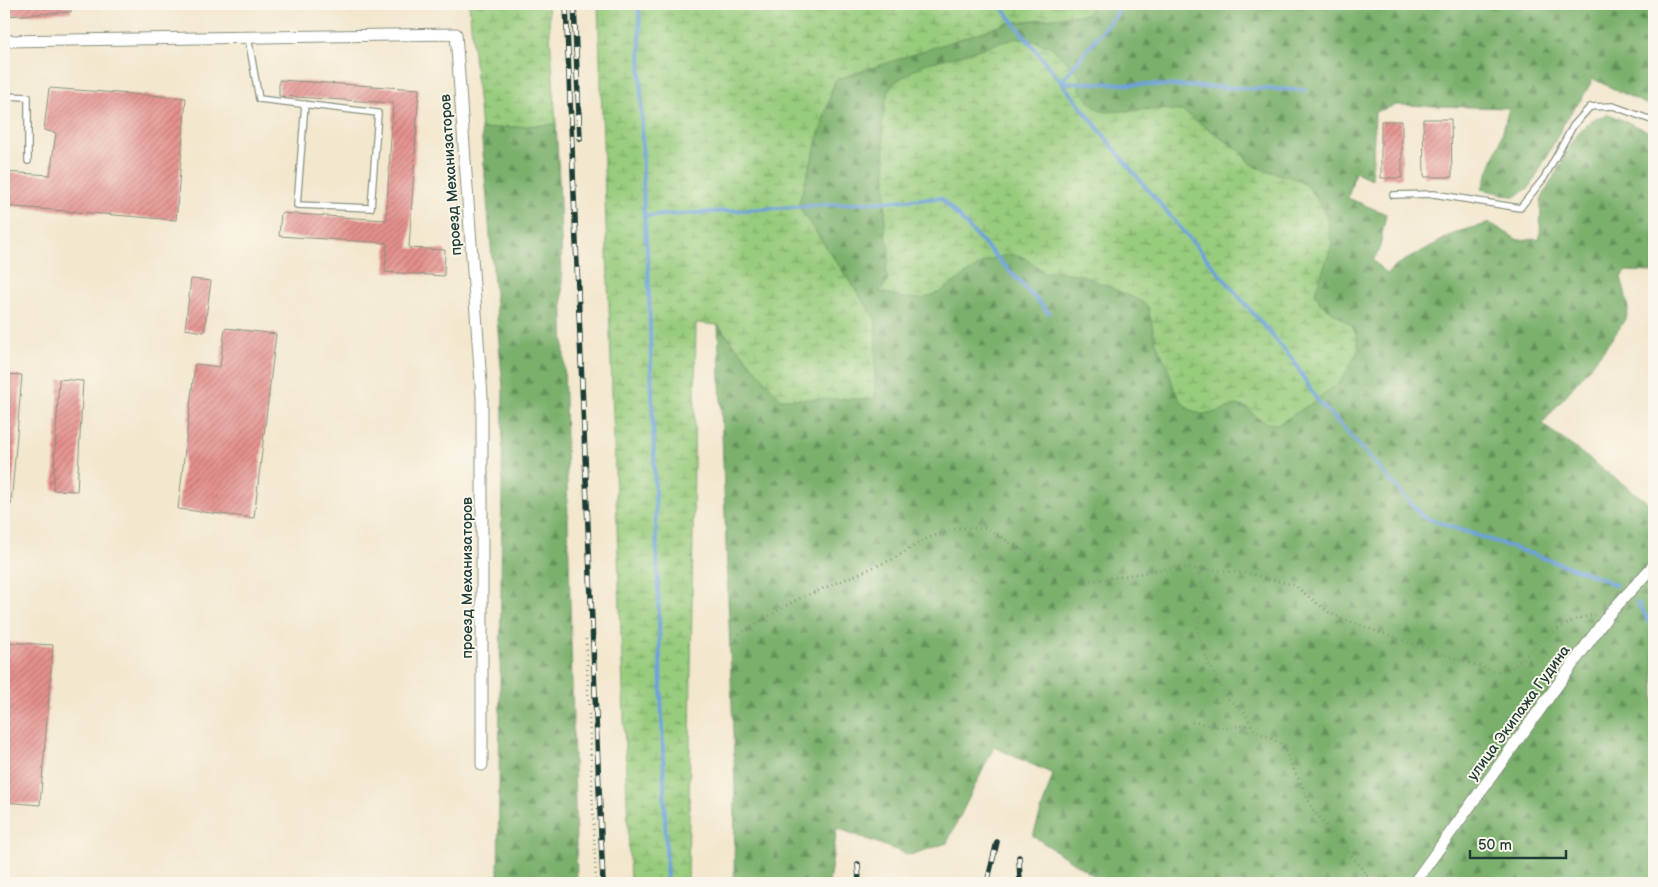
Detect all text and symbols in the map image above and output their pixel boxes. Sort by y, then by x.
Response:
street label: проезд Механизаторов [436,94,466,256]
street label: проезд Механизаторов [458,497,477,659]
street label: улица Экипажа Гудина [1463,641,1575,784]
scale bar [1470,827,1567,859]
text: 50 m [1478,836,1512,855]

